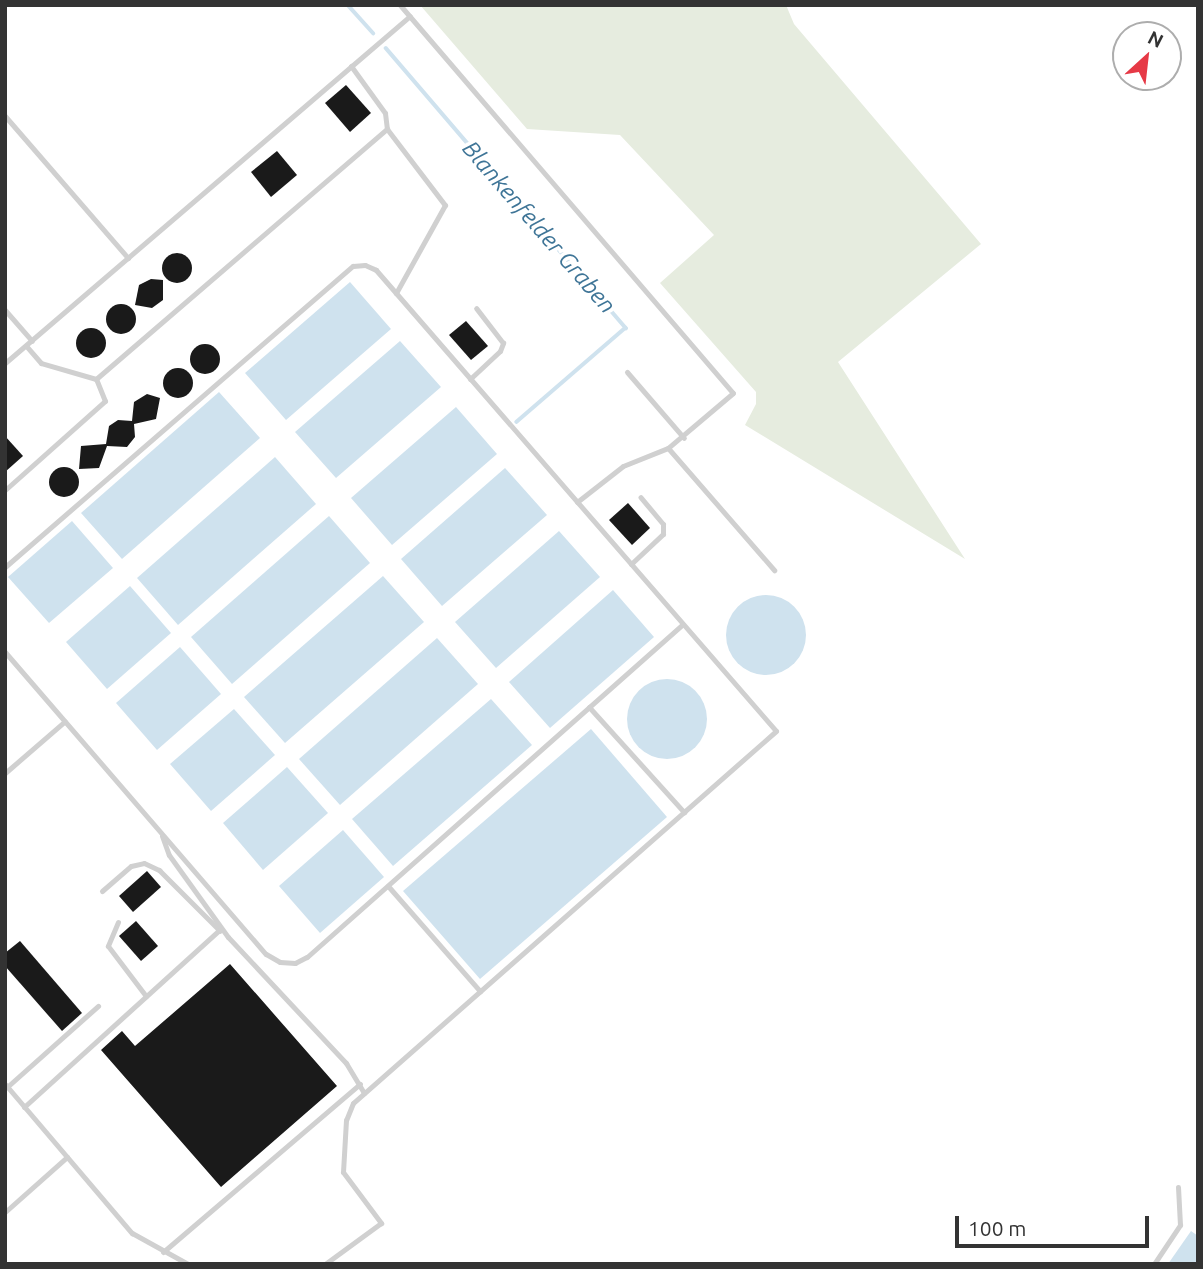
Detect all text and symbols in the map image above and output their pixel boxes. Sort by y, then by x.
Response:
north arrow [1112,21,1182,91]
text: N [1144,26,1167,52]
water label: Blankenfelder Graben [457,135,621,319]
scale bar [958,1202,1152,1246]
text: 100 m [968,1216,1026,1240]

